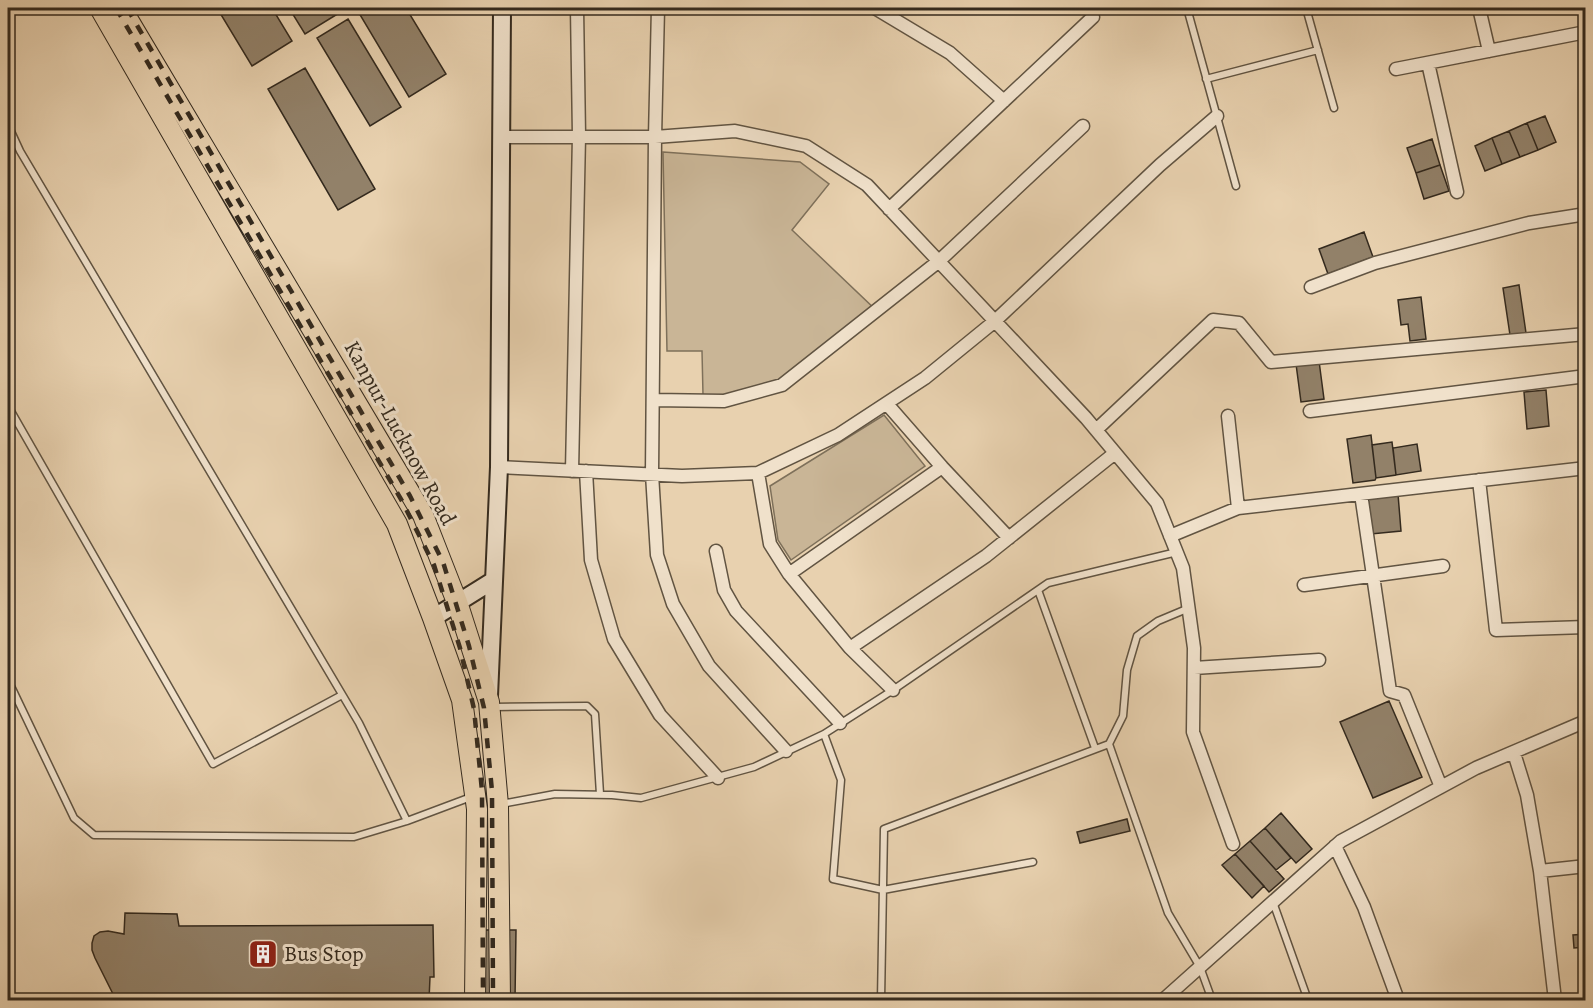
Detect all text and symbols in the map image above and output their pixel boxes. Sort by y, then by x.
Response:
street label: Kanpur-Lucknow Road [337,335,463,531]
building icon: Bus Stop [247,938,279,970]
place label: Bus Stop [284,939,364,969]

